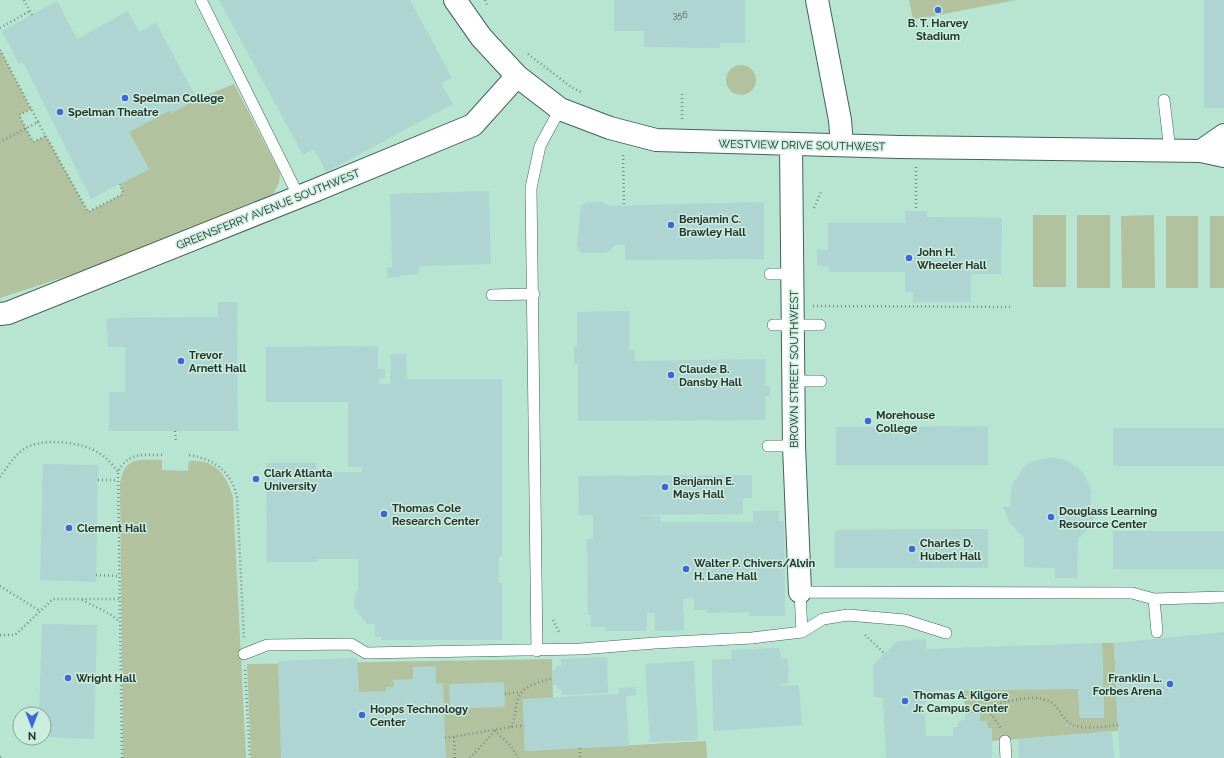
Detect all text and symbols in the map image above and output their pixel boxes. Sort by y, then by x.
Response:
marker: B. T. Harvey Stadium [933,5,943,15]
house number: 356 [672,10,688,20]
place label: B. T. Harvey Stadium [908,17,968,43]
place label: Spelman College [133,92,224,105]
marker: Spelman College [120,93,130,103]
place label: Spelman Theatre [68,106,159,119]
marker: Spelman Theatre [55,107,65,117]
street label: WESTVIEW DRIVE SOUTHWEST [719,138,886,153]
street label: GREENSFERRY AVENUE SOUTHWEST [174,166,362,252]
place label: Benjamin C. Brawley Hall [679,213,746,239]
marker: Benjamin C. Brawley Hall [666,220,676,230]
place label: John H. Wheeler Hall [917,246,987,272]
marker: John H. Wheeler Hall [904,253,914,263]
street label: BROWN STREET SOUTHWEST [788,290,801,448]
place label: Trevor Arnett Hall [189,349,247,375]
marker: Trevor Arnett Hall [176,356,186,366]
place label: Claude B. Dansby Hall [679,363,742,389]
marker: Claude B. Dansby Hall [666,370,676,380]
place label: Morehouse College [876,409,935,435]
marker: Morehouse College [863,416,873,426]
place label: Clark Atlanta University [264,467,332,493]
marker: Clark Atlanta University [251,474,261,484]
place label: Benjamin E. Mays Hall [673,475,734,501]
marker: Benjamin E. Mays Hall [660,482,670,492]
place label: Thomas Cole Research Center [392,502,480,528]
place label: Douglass Learning Resource Center [1059,505,1157,531]
marker: Thomas Cole Research Center [379,509,389,519]
marker: Douglass Learning Resource Center [1046,512,1056,522]
place label: Clement Hall [77,522,147,535]
marker: Clement Hall [64,523,74,533]
place label: Charles D. Hubert Hall [920,537,982,563]
marker: Charles D. Hubert Hall [907,544,917,554]
place label: Walter P. Chivers/Alvin H. Lane Hall [694,557,816,583]
marker: Walter P. Chivers/Alvin H. Lane Hall [681,564,691,574]
place label: Wright Hall [76,672,137,685]
place label: Franklin L. Forbes Arena [1093,672,1162,698]
marker: Wright Hall [63,673,73,683]
marker: Franklin L. Forbes Arena [1165,679,1175,689]
place label: Thomas A. Kilgore Jr. Campus Center [913,689,1009,715]
marker: Thomas A. Kilgore Jr. Campus Center [900,696,910,706]
place label: Hopps Technology Center [370,703,468,729]
north arrow [12,706,52,746]
marker: Hopps Technology Center [357,710,367,720]
text: N [28,729,36,742]

